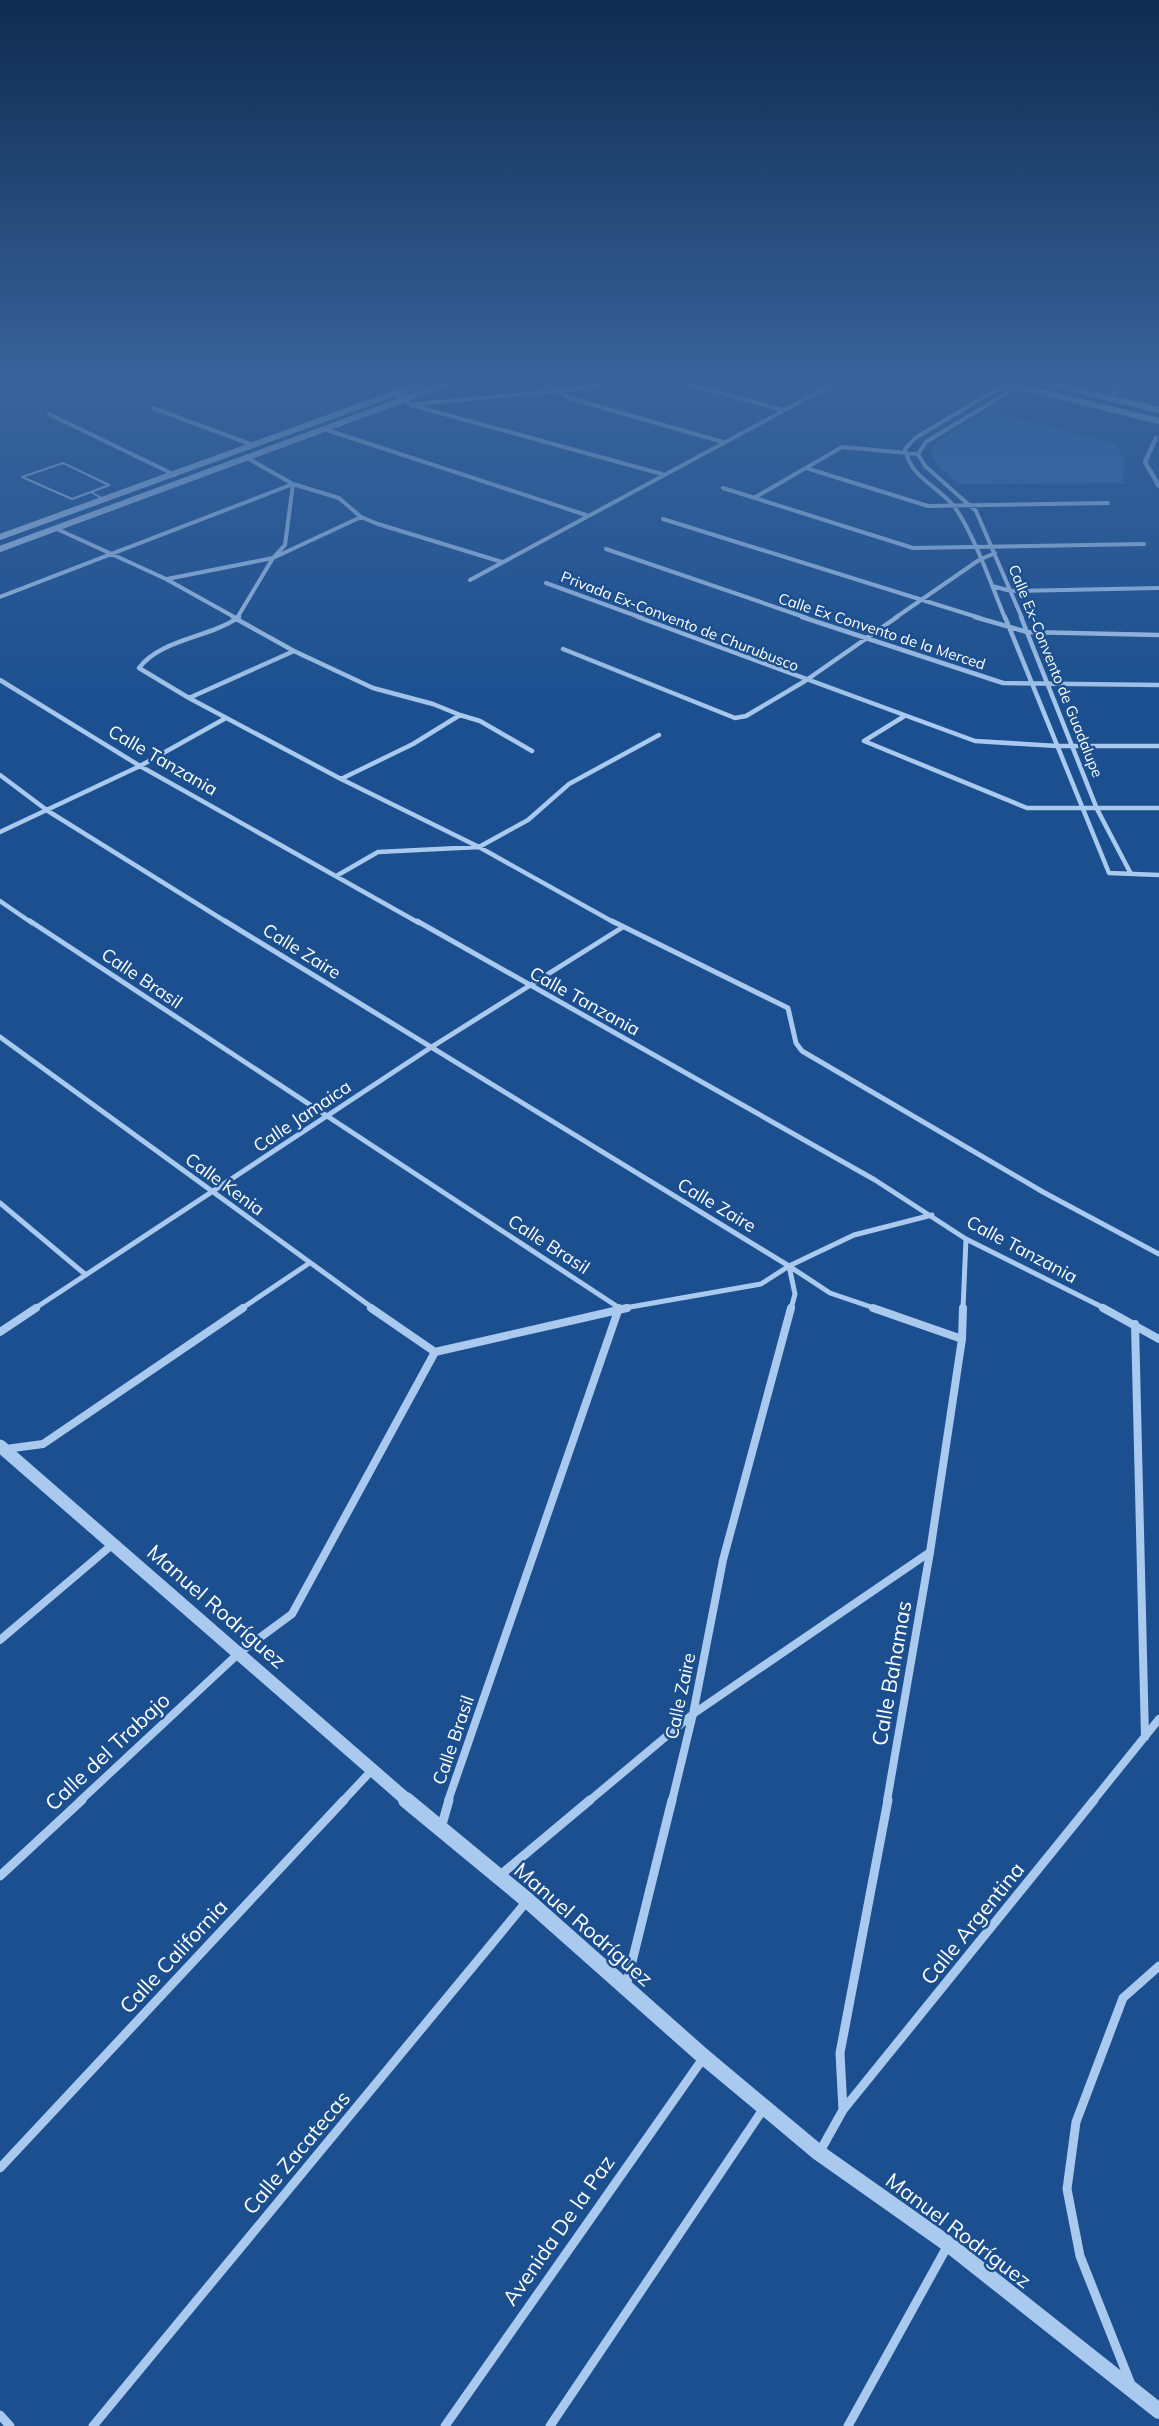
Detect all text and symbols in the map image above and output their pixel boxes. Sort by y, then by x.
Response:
street label: Calle Ex-Convento de Guadalupe [1005,562,1107,780]
street label: Privada Ex-Convento de Churubusco [558,567,802,675]
street label: Calle Ex Convento de la Merced [776,588,988,674]
street label: Calle Tanzania [104,719,222,801]
street label: Calle Zaire [259,918,345,984]
street label: Calle Brasil [97,943,187,1013]
street label: Calle Tanzania [526,961,644,1041]
street label: Calle Jamaica [249,1075,355,1157]
street label: Calle Kenia [181,1148,269,1220]
street label: Calle Zaire [673,1173,761,1237]
street label: Calle Brasil [504,1209,594,1279]
street label: Calle Tanzania [963,1210,1081,1288]
street label: Manuel Rodríguez [142,1539,292,1673]
street label: Calle Bahamas [865,1598,917,1748]
street label: Calle Zaire [660,1651,700,1741]
street label: Calle del Trabajo [39,1686,175,1816]
street label: Calle Brasil [427,1692,479,1788]
street label: Calle Argentina [915,1856,1029,1990]
street label: Manuel Rodríguez [509,1857,659,1991]
street label: Calle California [114,1894,232,2018]
street label: Calle Zacatecas [237,2085,355,2219]
street label: Avenida De la Paz [496,2150,620,2310]
street label: Manuel Rodríguez [881,2167,1037,2293]

